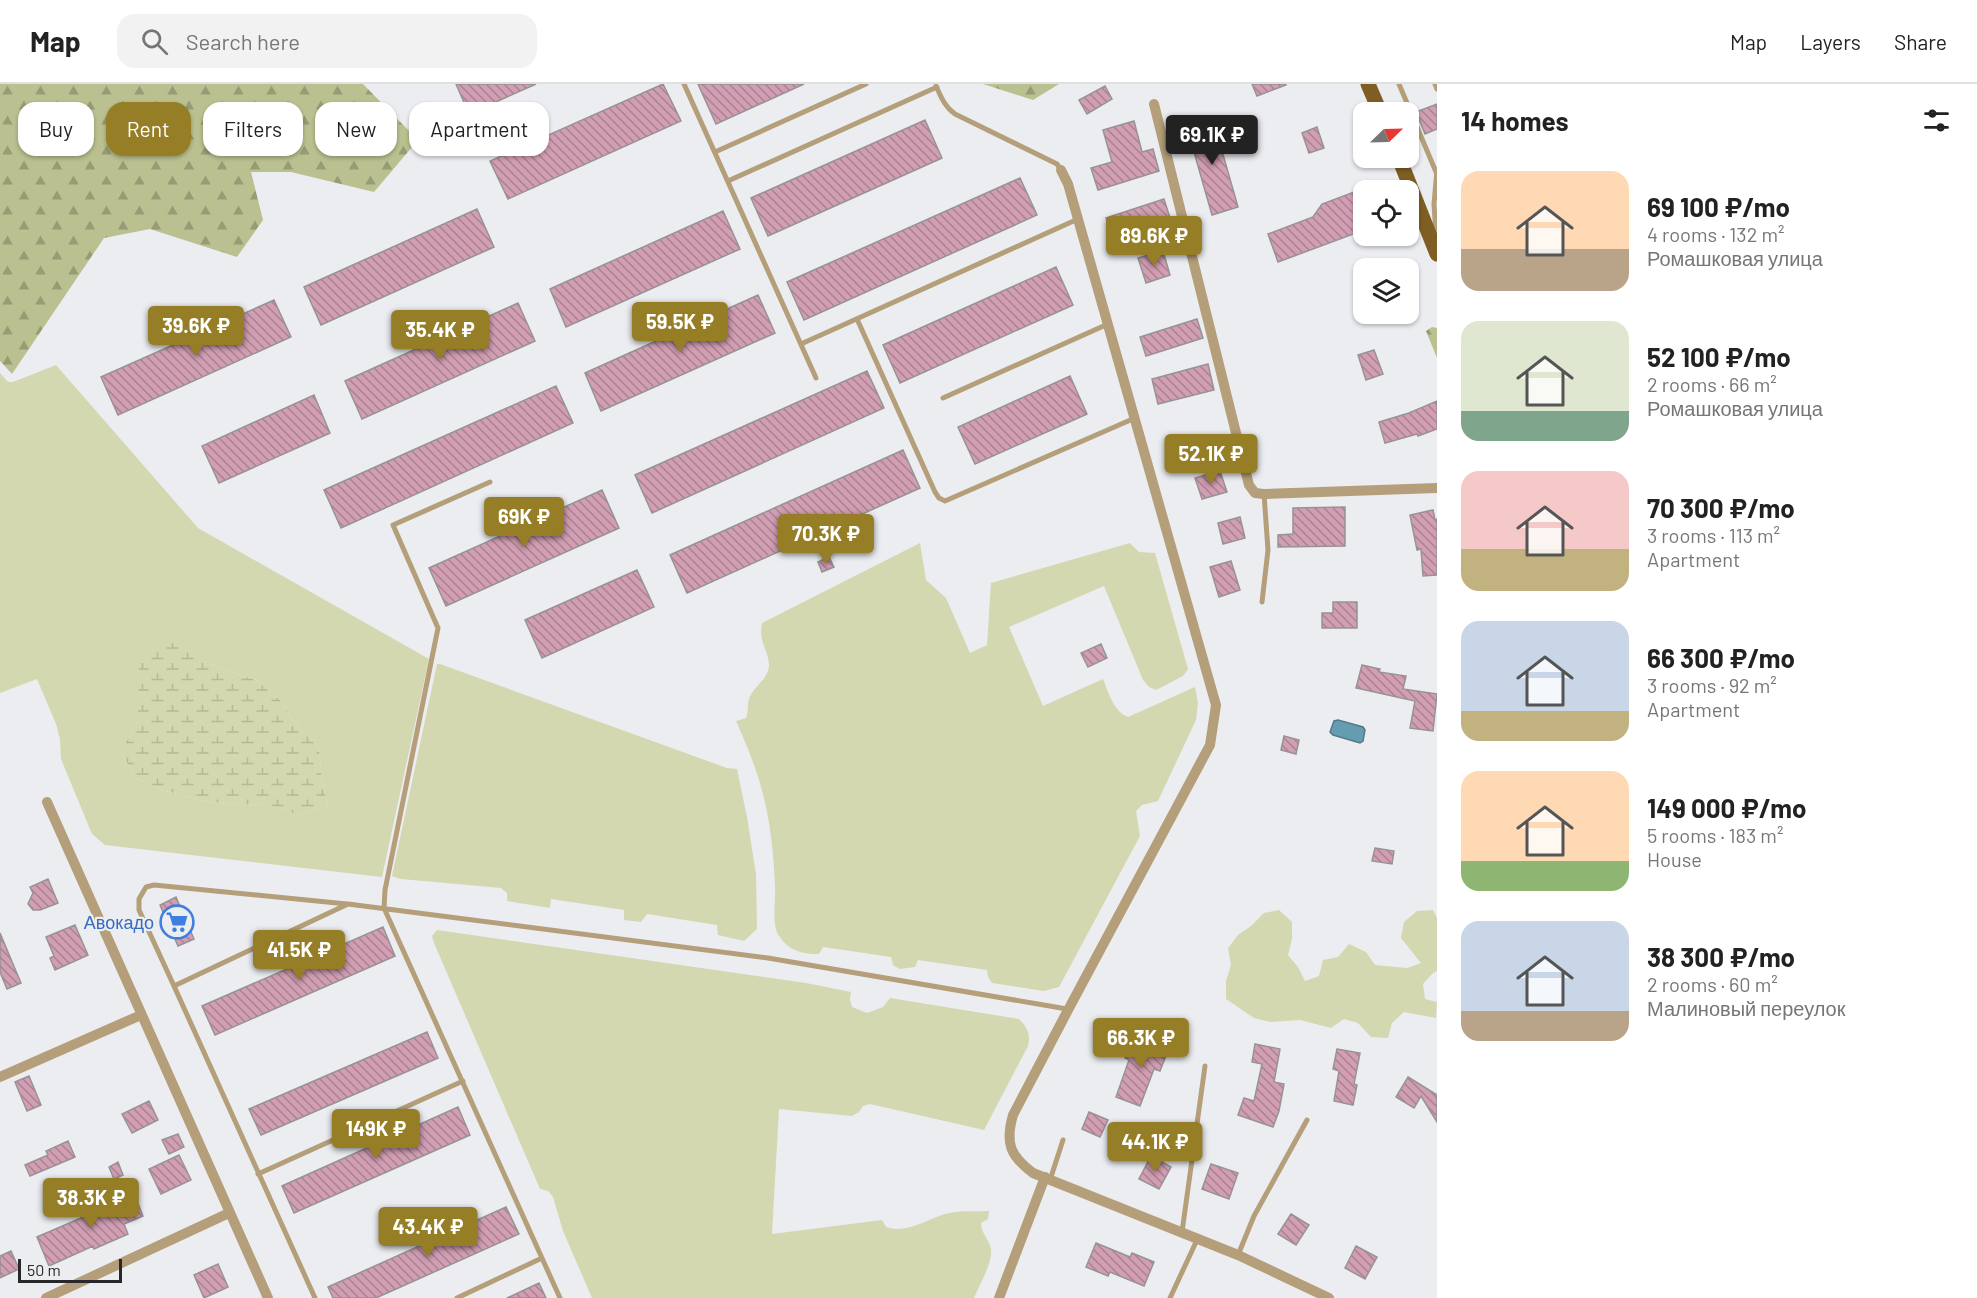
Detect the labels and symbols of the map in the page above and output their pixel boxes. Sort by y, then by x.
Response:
north arrow [1353,102,1419,168]
pin: 69.1K ₽ [1157,115,1267,166]
pin: 89.6K ₽ [1099,216,1209,267]
pin: 59.5K ₽ [625,302,735,353]
pin: 39.6K ₽ [141,306,251,357]
pin: 35.4K ₽ [385,310,495,361]
pin: 52.1K ₽ [1156,434,1266,485]
pin: 69K ₽ [482,497,566,548]
pin: 70.3K ₽ [771,514,881,565]
supermarket icon: Авокадо [159,904,195,940]
place label: Авокадо [84,911,154,933]
pin: 41.5K ₽ [244,930,354,981]
pin: 66.3K ₽ [1086,1018,1196,1069]
pin: 149K ₽ [327,1109,425,1160]
pin: 44.1K ₽ [1100,1122,1210,1173]
pin: 38.3K ₽ [36,1178,146,1229]
pin: 43.4K ₽ [373,1207,483,1258]
scale bar [18,1256,122,1284]

